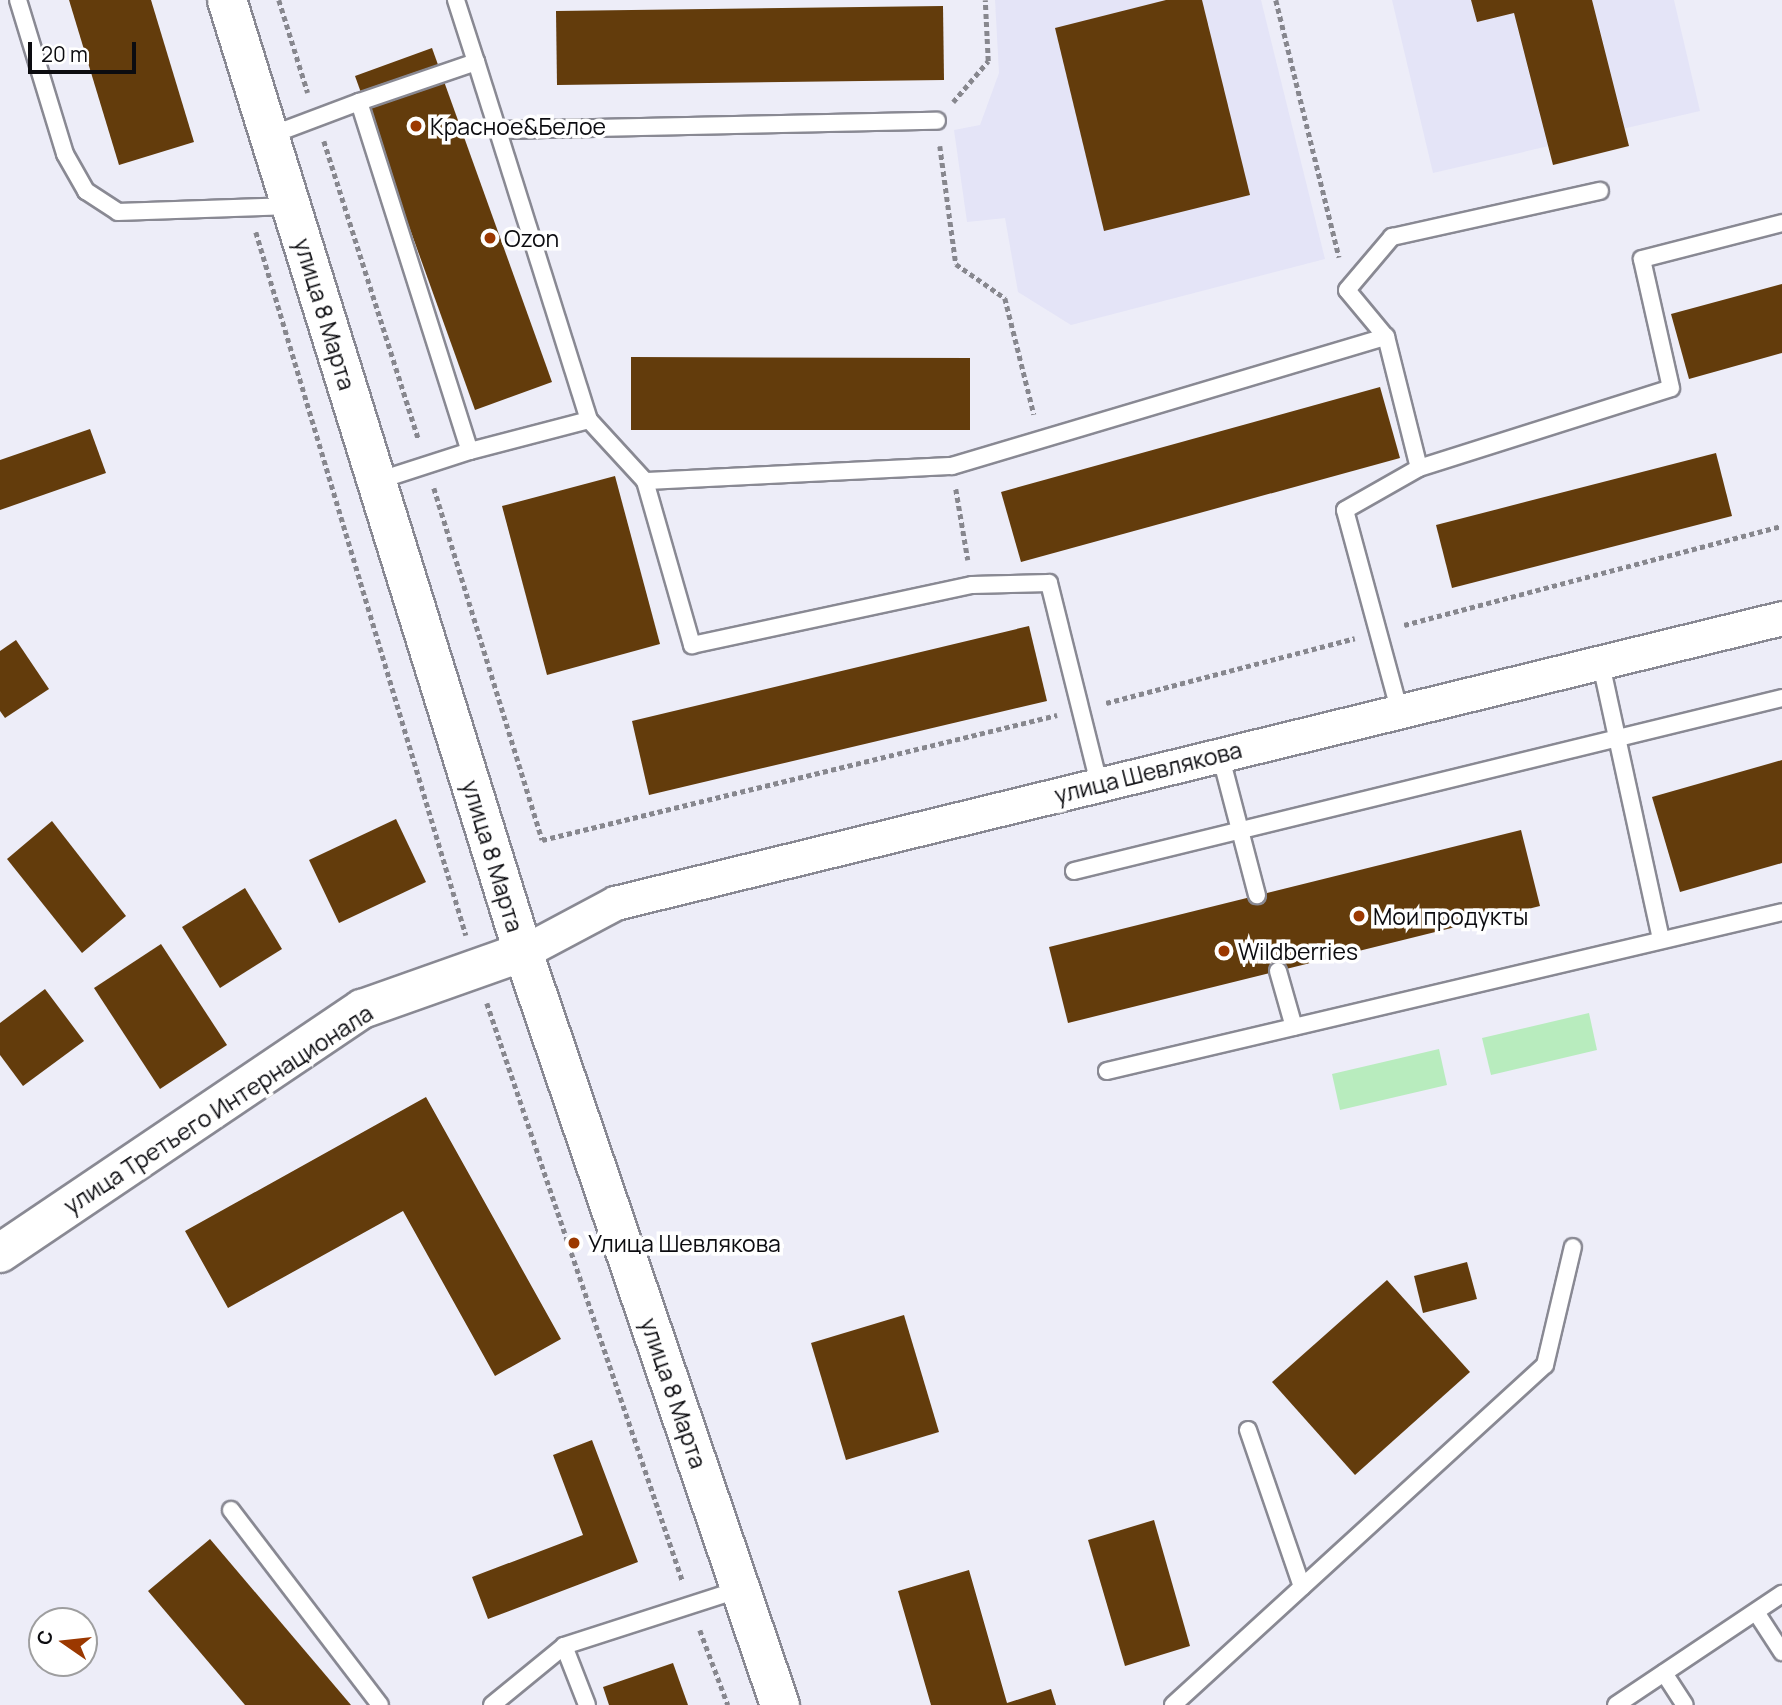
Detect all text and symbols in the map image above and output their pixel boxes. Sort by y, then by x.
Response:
scale bar [32,28,140,72]
text: 20 m [41,40,88,68]
place label: Красное&Белое [430,112,606,140]
marker: Красное&Белое [408,118,424,134]
place label: Ozon [504,224,559,252]
marker: Ozon [482,230,498,246]
street label: улица 8 Марта [289,235,361,393]
street label: улица Шевлякова [1052,735,1244,809]
street label: улица 8 Марта [457,777,529,935]
place label: Мои продукты [1373,902,1528,930]
marker: Мои продукты [1351,908,1367,924]
place label: Wildberries [1238,937,1358,965]
marker: Wildberries [1216,943,1232,959]
street label: улица Третьего Интернационала [58,999,378,1219]
place label: Улица Шевлякова [588,1229,781,1257]
marker: Улица Шевлякова [566,1235,582,1251]
street label: улица 8 Марта [635,1314,713,1472]
north arrow [28,1607,98,1677]
text: С [30,1627,59,1647]

